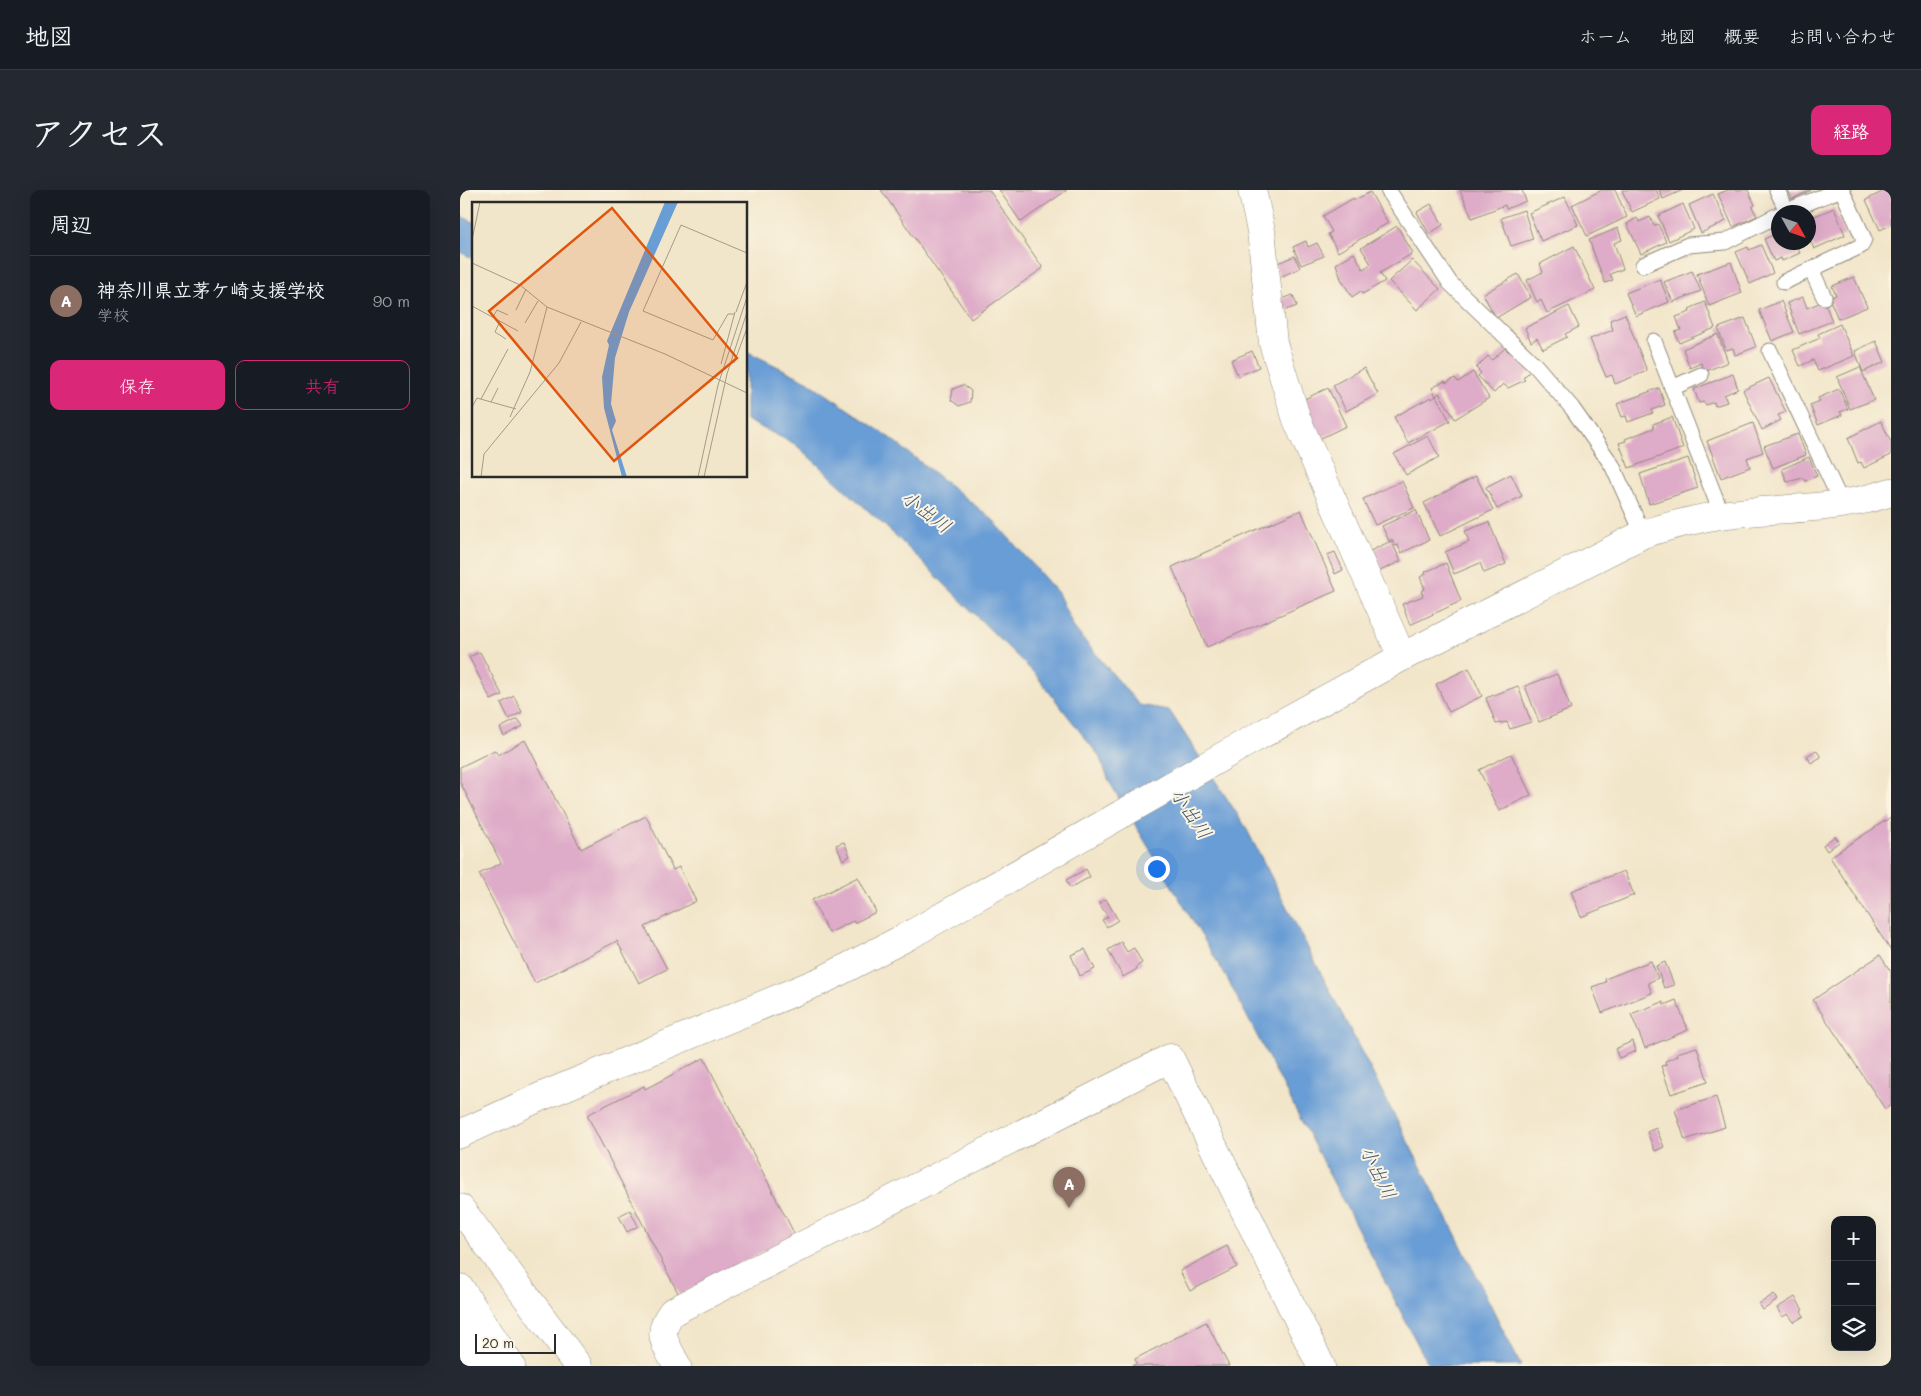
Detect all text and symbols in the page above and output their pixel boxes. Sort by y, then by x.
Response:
text: 地図 [25,20,73,51]
text: ホーム [1579,24,1632,48]
text: 地図 [1660,24,1696,48]
text: 概要 [1724,24,1760,48]
text: お問い合わせ [1788,24,1896,48]
button: 経路 [1811,105,1891,155]
text: アクセス [30,109,168,155]
inset map [472,202,748,478]
north arrow [1771,205,1816,250]
text: 周辺 [50,210,92,237]
text: 神奈川県立茅ケ崎支援学校 [97,277,325,302]
text: A [60,290,72,311]
text: 90 m [373,290,410,311]
text: 学校 [97,304,129,325]
button: 保存 [50,360,225,410]
button: 共有 [235,360,410,410]
water label: 小出川 [897,484,957,538]
water label: 小出川 [1166,782,1218,844]
your location [1144,856,1170,882]
water label: 小出川 [1355,1141,1403,1203]
pin: A [1053,1167,1085,1208]
map controls [1831,1216,1876,1351]
button: + [1831,1216,1876,1261]
button: − [1831,1261,1876,1306]
button: layers [1831,1306,1876,1351]
scale bar [475,1331,556,1354]
text: 20 m [482,1333,514,1352]

